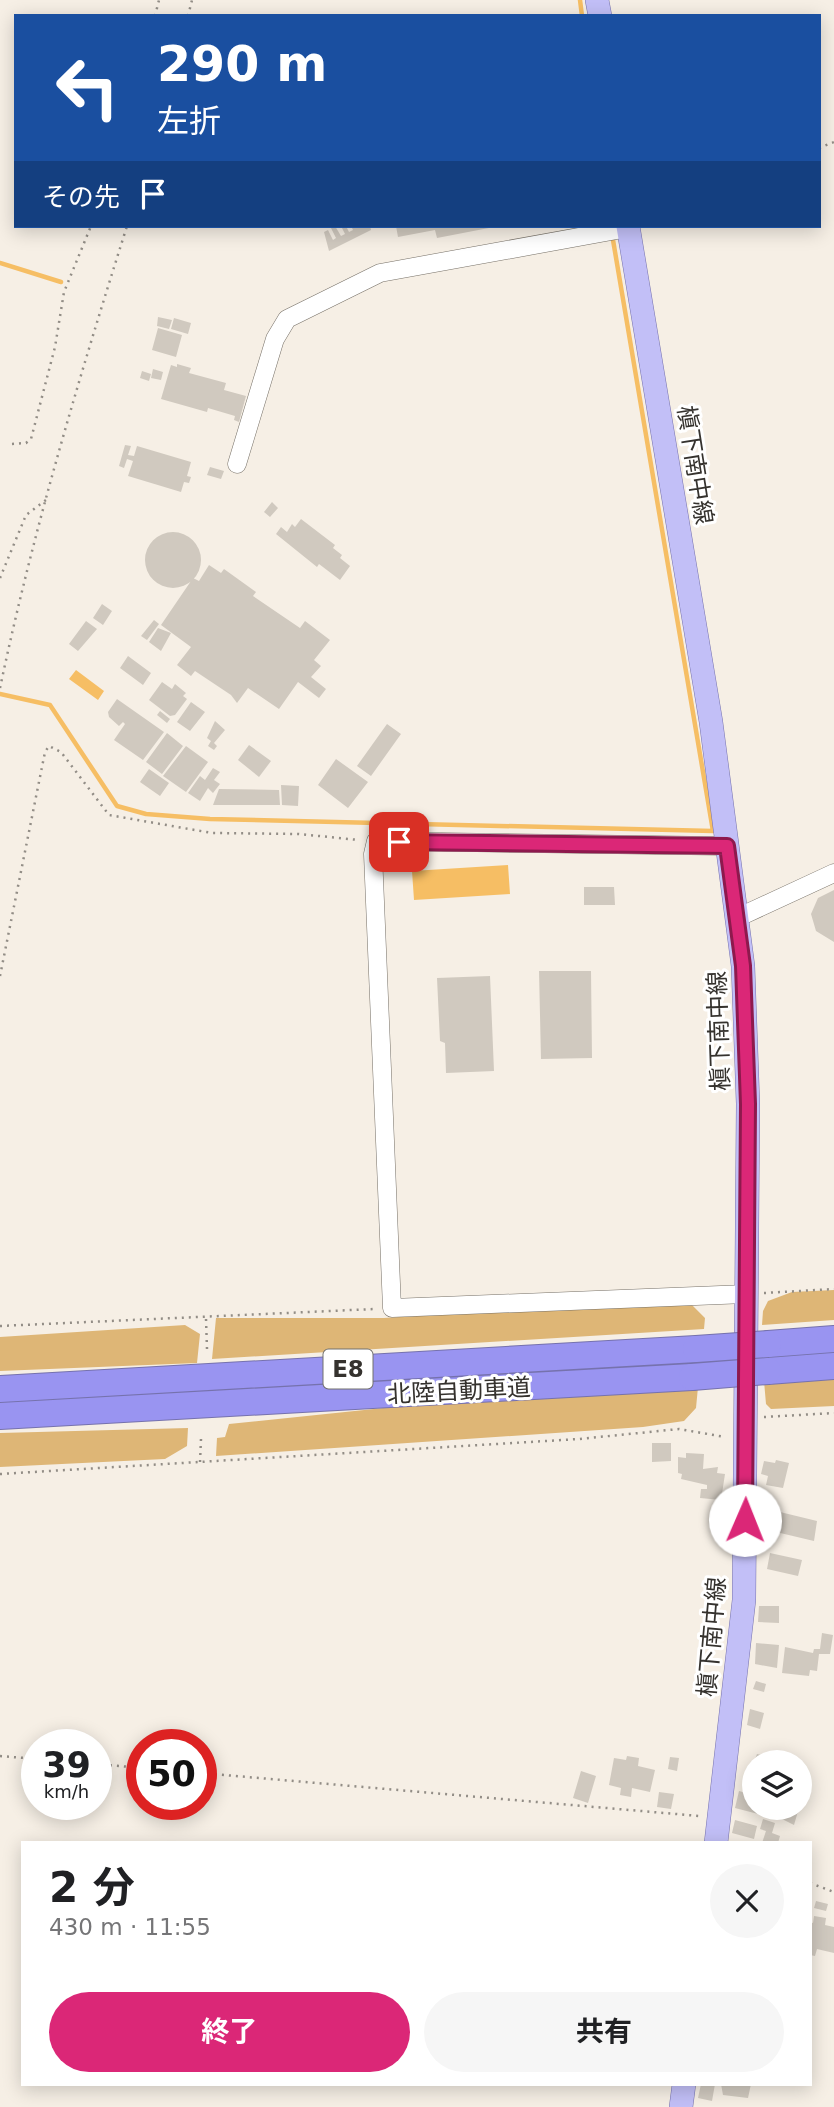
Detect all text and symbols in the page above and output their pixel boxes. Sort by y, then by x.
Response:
text: 290 m [157,36,327,93]
icon: left [42,42,133,133]
text: 左折 [157,102,221,140]
icon: arrive [134,175,172,213]
text: その先 [42,182,120,212]
street label: 槇下南中線 [672,404,718,526]
pin [369,812,429,872]
icon: arrive [380,823,418,861]
street label: 槇下南中線 [703,971,735,1091]
road number: E8 [324,1350,372,1388]
street label: 北陸自動車道 [386,1373,532,1409]
position arrow [708,1483,782,1557]
street label: 槇下南中線 [693,1576,731,1698]
speed limit sign: 50 [126,1729,217,1820]
text: 39 [42,1745,91,1785]
map controls [742,1750,812,1820]
button: layers [742,1750,812,1820]
text: km/h [44,1781,89,1802]
text: 2 分 [49,1863,135,1912]
button: close [710,1864,784,1938]
text: 430 m · 11:55 [49,1914,211,1940]
button: 終了 [49,1992,410,2072]
button: 共有 [424,1992,784,2072]

